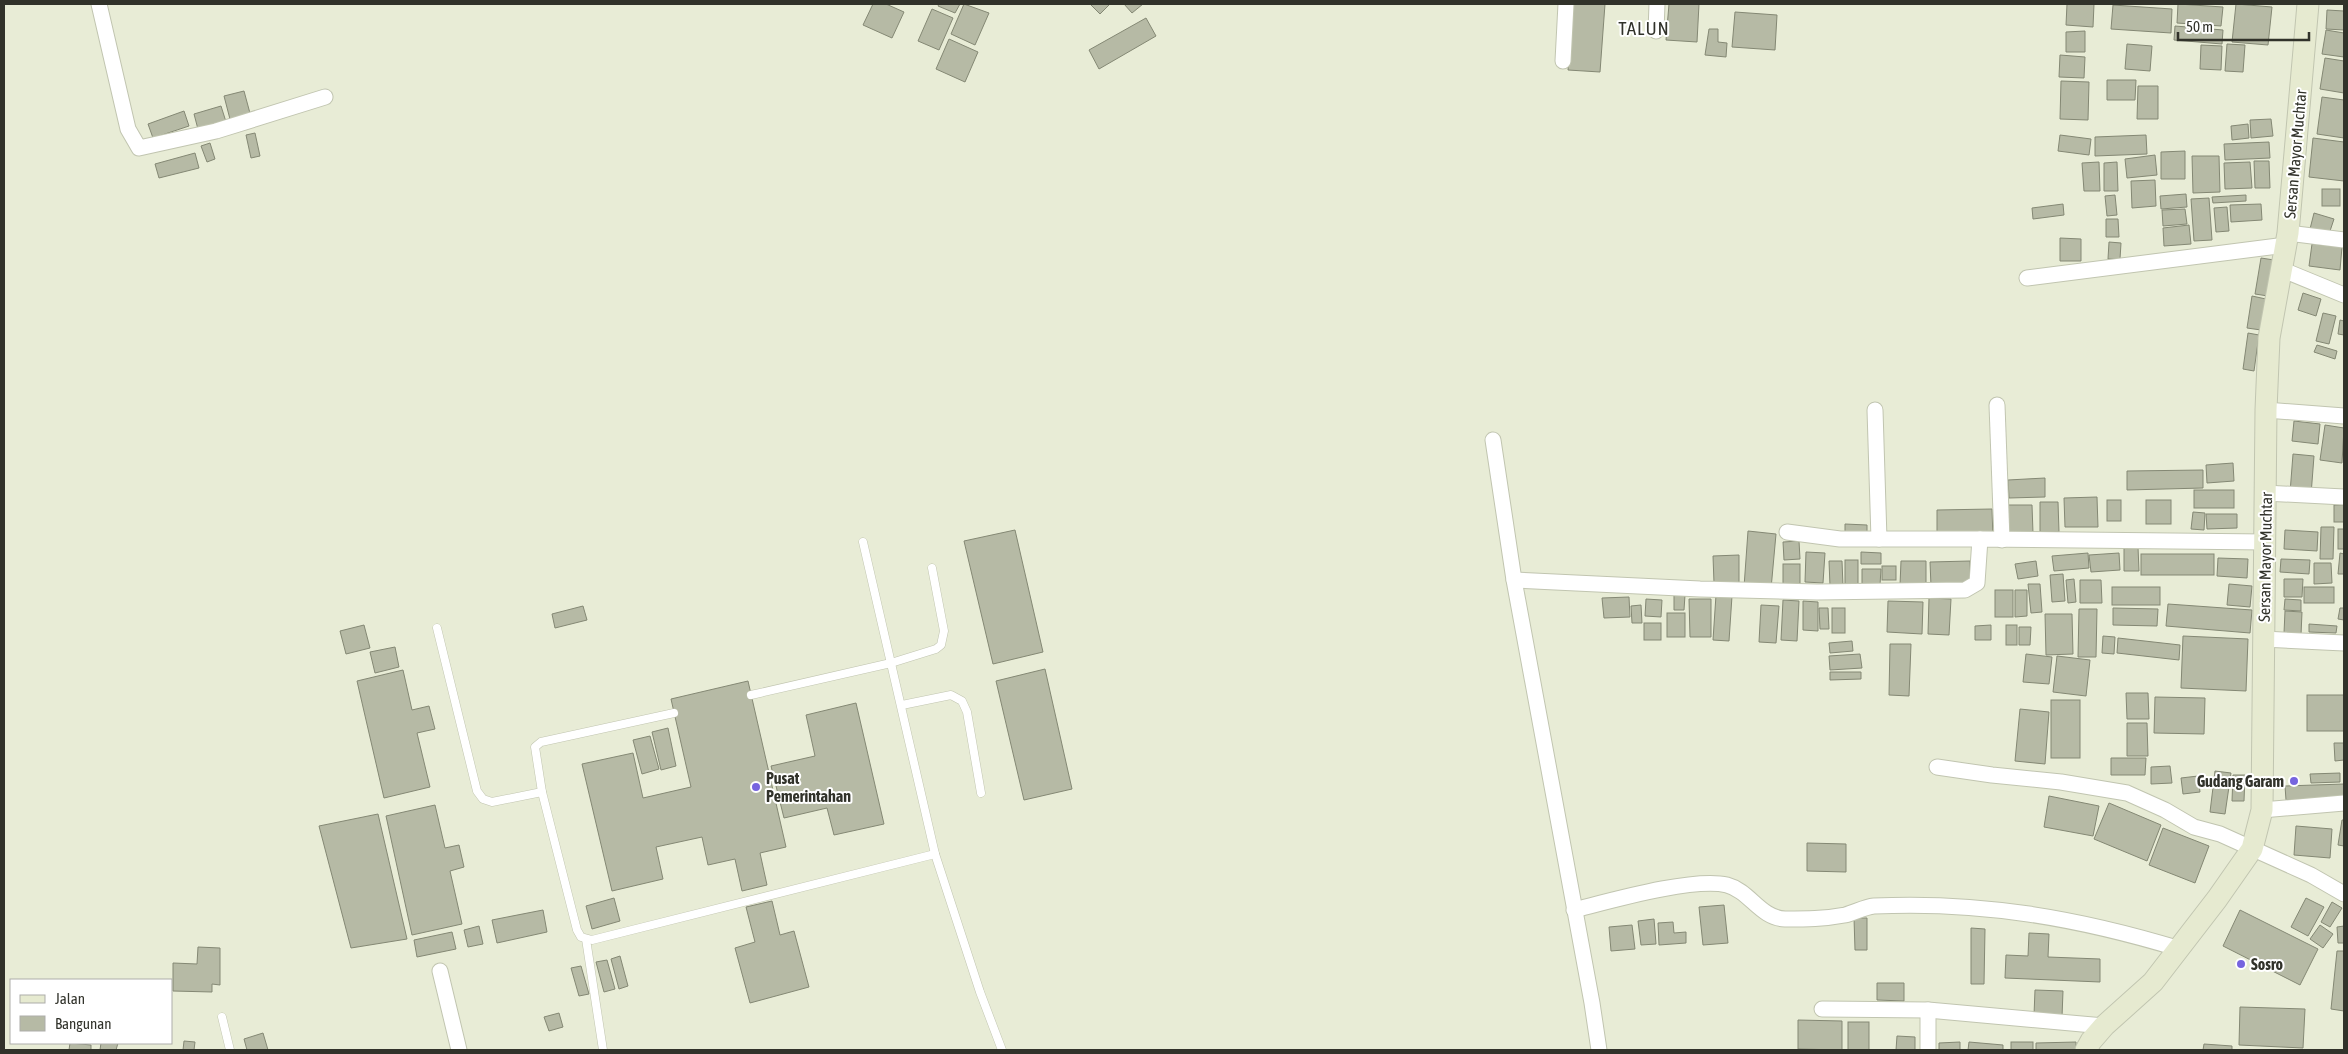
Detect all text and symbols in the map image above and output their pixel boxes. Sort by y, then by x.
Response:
scale bar [2178,10,2309,42]
district label: TALUN [1618,17,1670,39]
text: 50 m [2186,18,2213,35]
street label: Sersan Mayor Muchtar [2280,88,2311,219]
street label: Sersan Mayor Muchtar [2255,492,2276,622]
place label: Pusat Pemerintahan [766,769,851,805]
place label: Gudang Garam [2197,772,2284,790]
marker: Gudang Garam [2288,775,2300,787]
marker: Pusat Pemerintahan [750,781,762,793]
place label: Sosro [2251,955,2284,973]
marker: Sosro [2235,958,2247,970]
legend [10,979,172,1044]
text: Jalan [55,990,85,1007]
text: Bangunan [55,1015,112,1032]

